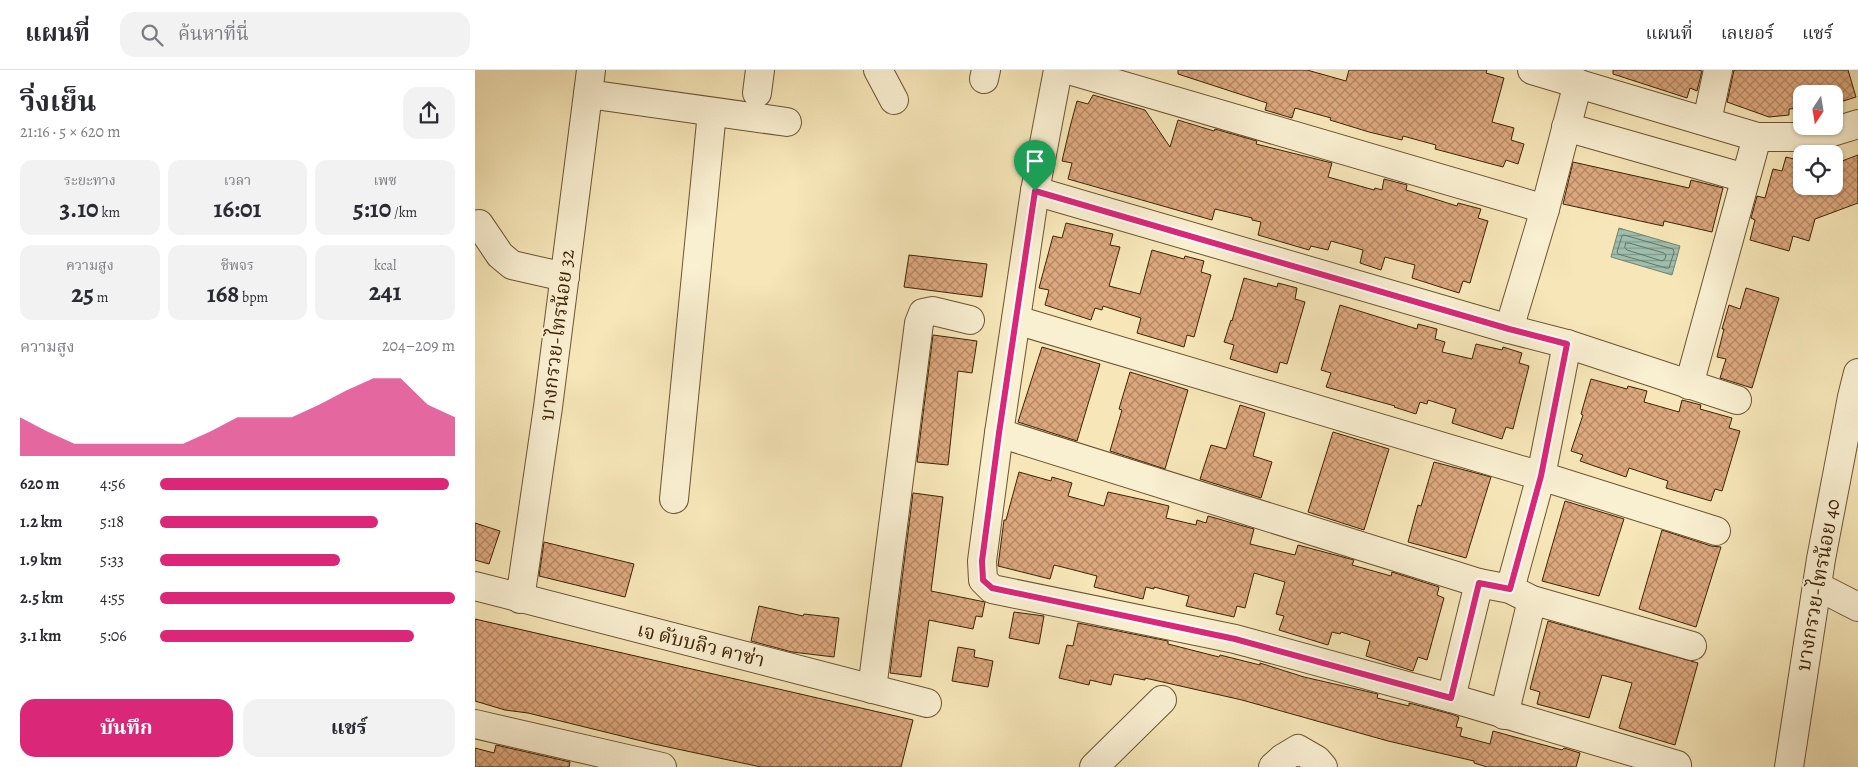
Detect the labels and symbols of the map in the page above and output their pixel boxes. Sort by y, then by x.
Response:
north arrow [1793,85,1843,135]
pin [1014,140,1056,191]
street label: บางกรวย-ไทรน้อย 32 [533,247,581,422]
street label: บางกรวย-ไทรน้อย 40 [1790,497,1846,673]
street label: เจ ดับบลิว คาซ่า [634,616,768,674]

